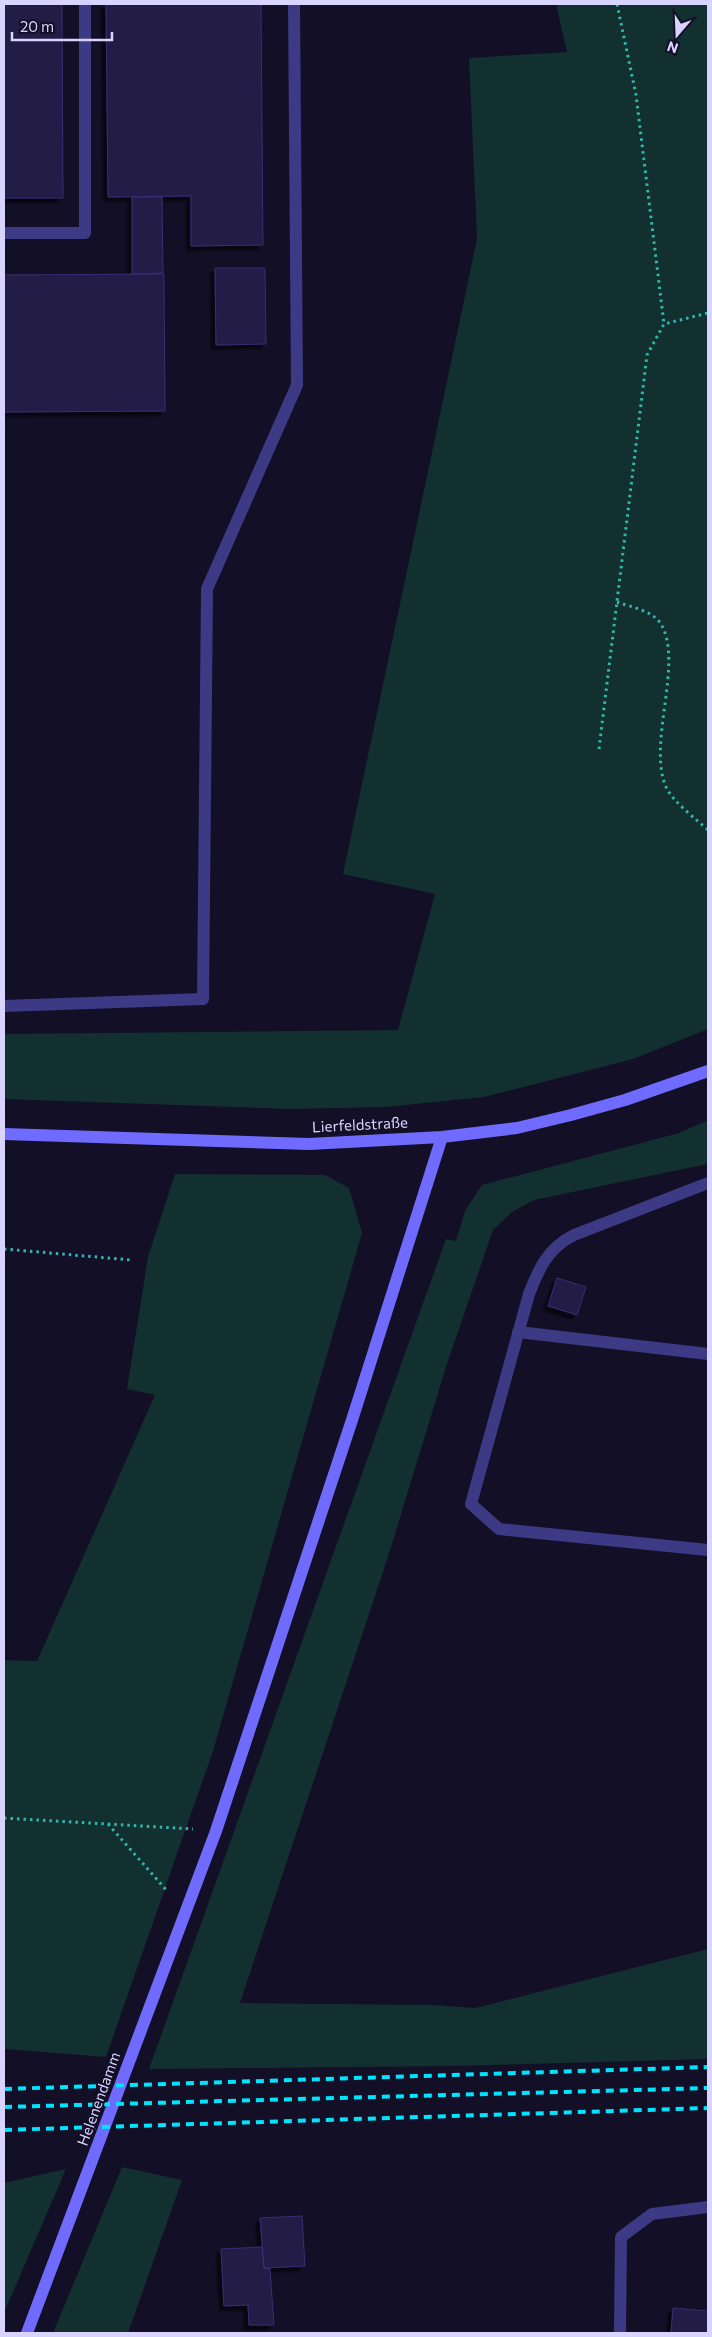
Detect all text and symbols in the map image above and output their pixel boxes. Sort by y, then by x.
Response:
scale bar [12,10,112,42]
north arrow [652,10,702,60]
text: 20 m [20,17,54,35]
text: N [665,38,680,58]
street label: Lierfeldstraße [312,1112,408,1135]
street label: Helenendamm [73,2049,123,2148]

